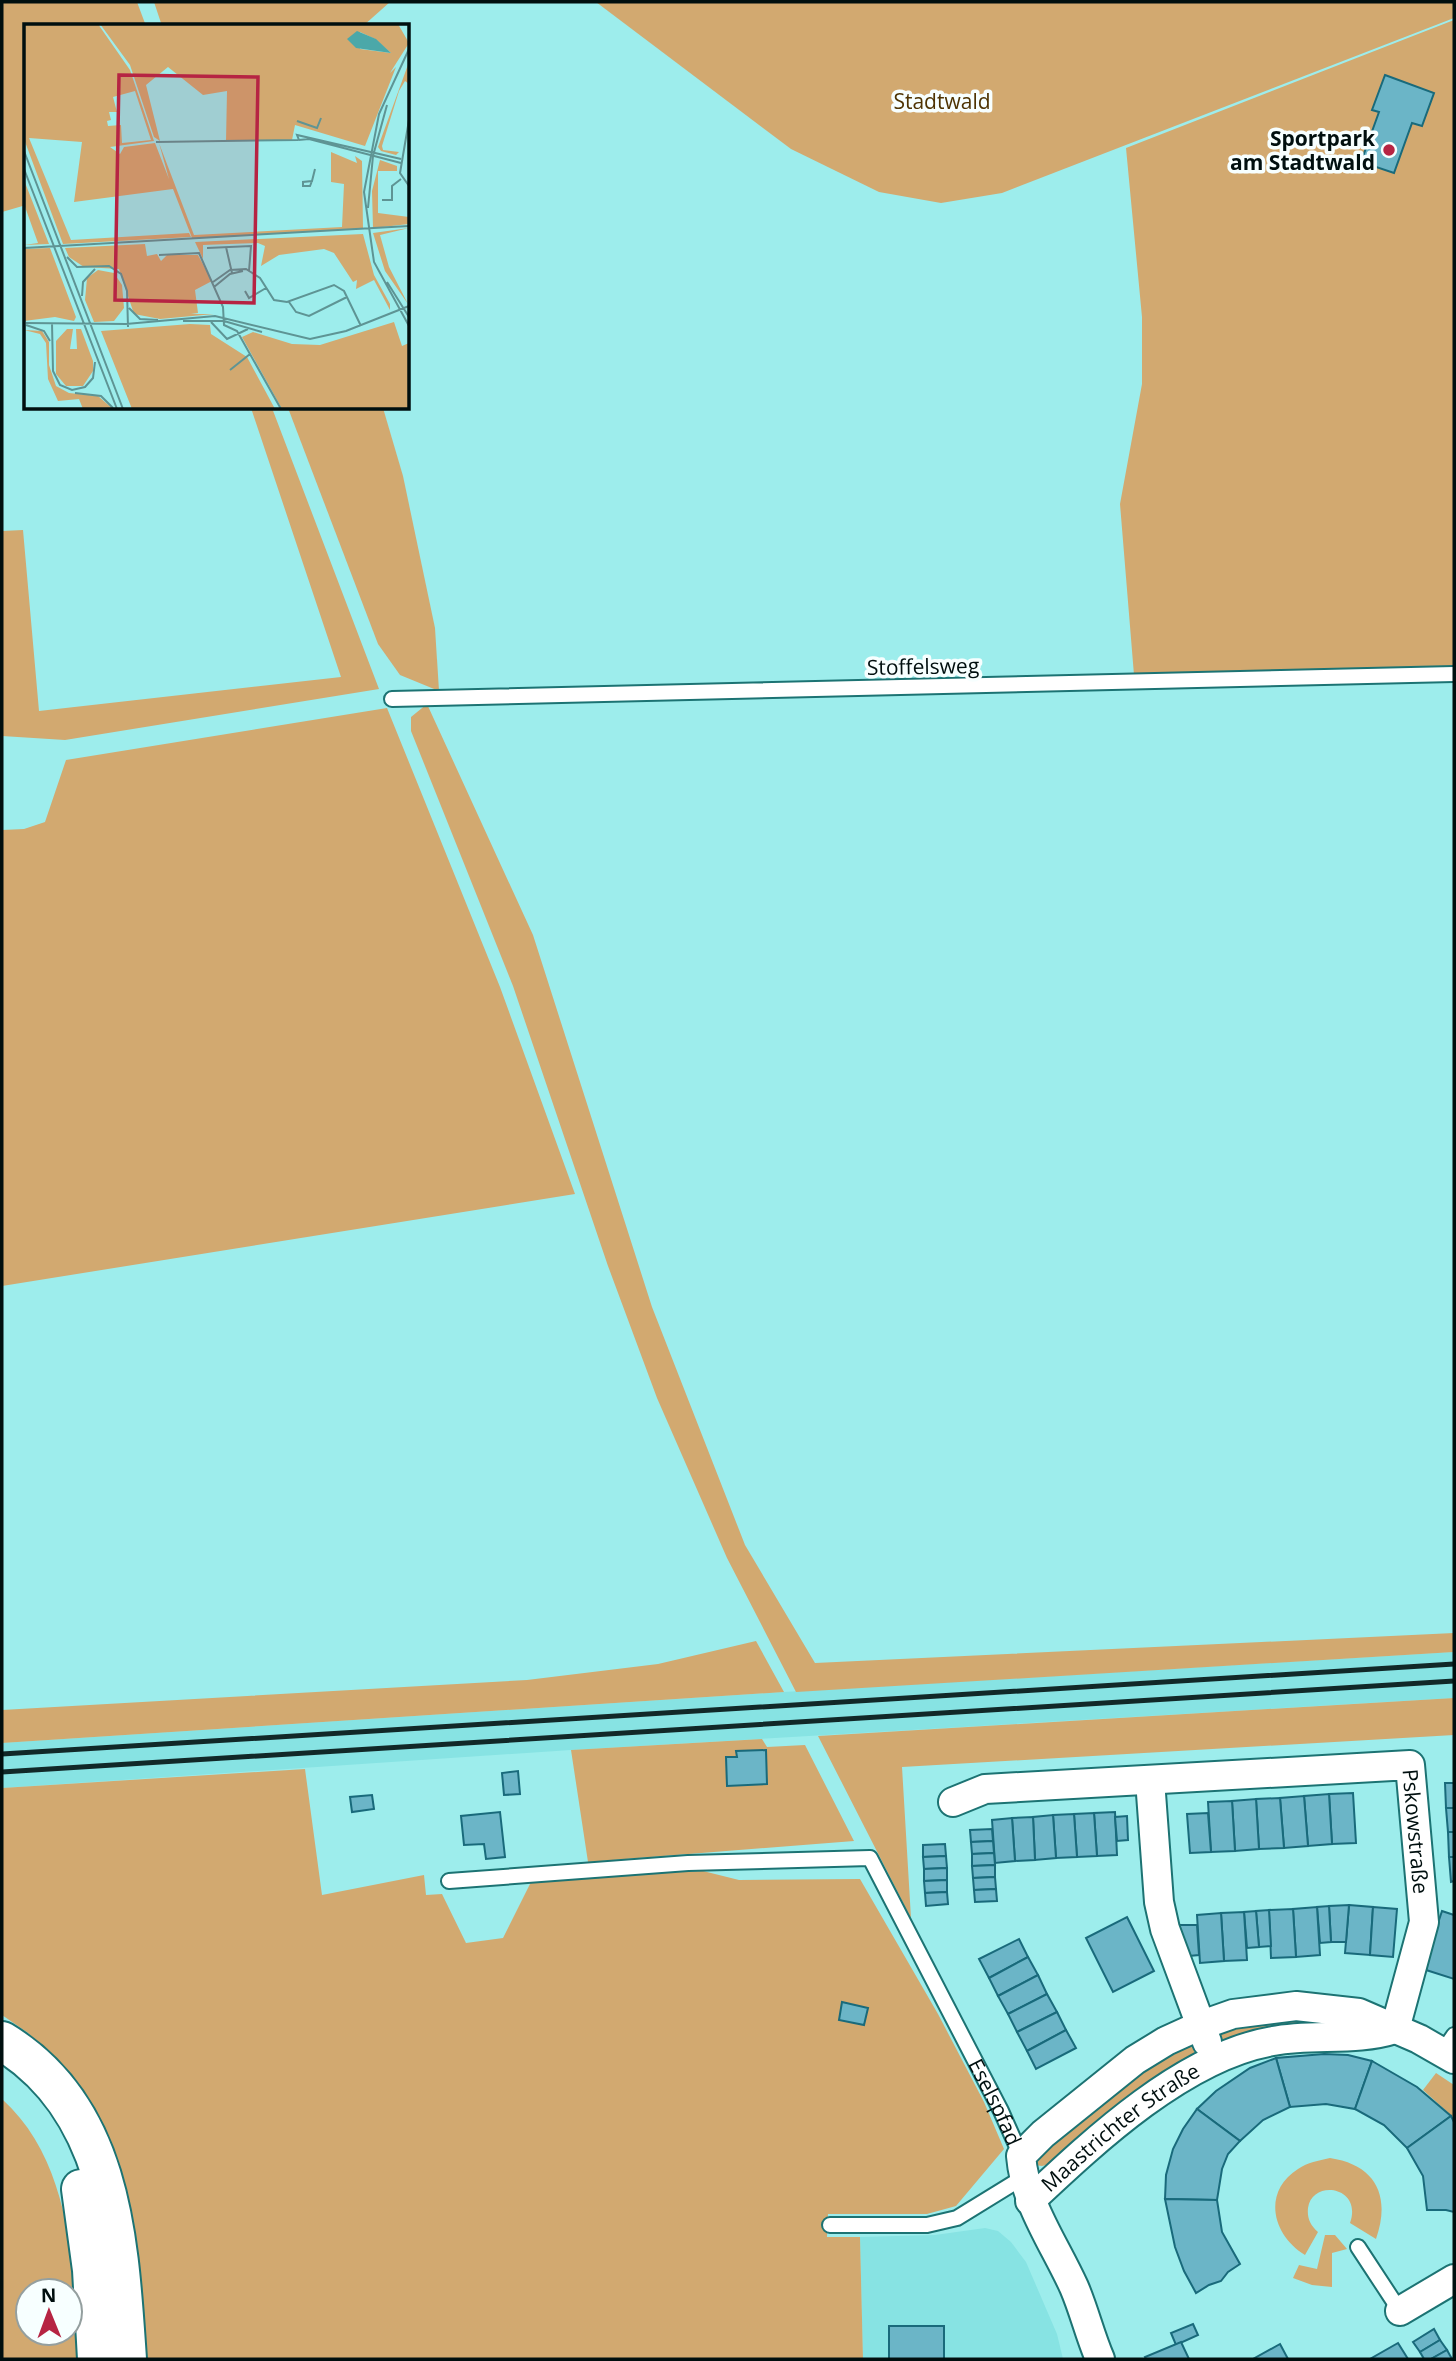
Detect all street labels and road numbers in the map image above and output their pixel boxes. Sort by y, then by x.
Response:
street label: Stoffelsweg [867,651,979,681]
street label: Pskowstraße [1396,1768,1435,1895]
street label: Eselspfad [962,2054,1028,2150]
street label: Maastrichter Straße [1035,2056,1204,2198]

